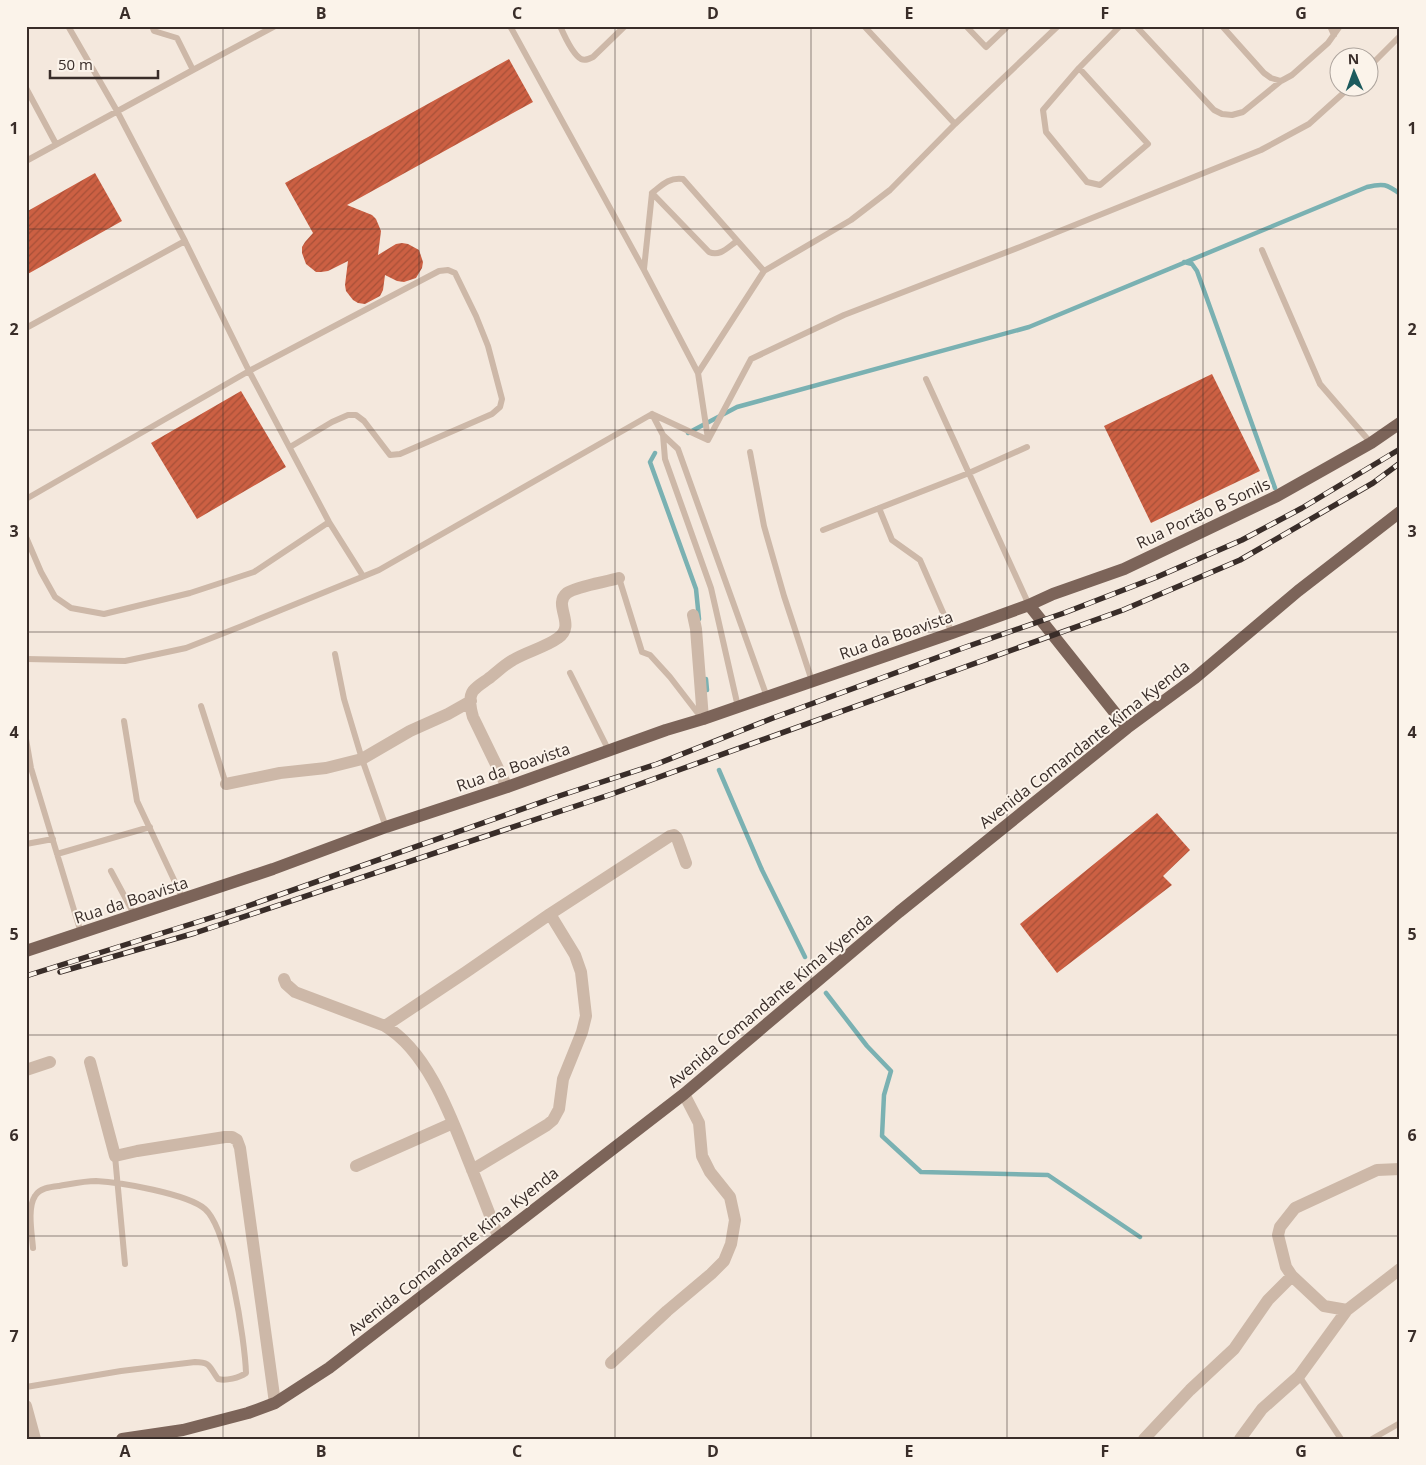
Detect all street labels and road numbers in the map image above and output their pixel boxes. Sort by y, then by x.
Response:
street label: Rua Portão B Sonils [1133,472,1273,554]
street label: Rua da Boavista [836,605,956,665]
street label: Avenida Comandante Kima Kyenda [974,655,1194,833]
street label: Rua da Boavista [453,737,573,797]
street label: Rua da Boavista [71,871,191,929]
street label: Avenida Comandante Kima Kyenda [663,908,877,1092]
street label: Avenida Comandante Kima Kyenda [343,1162,563,1340]

